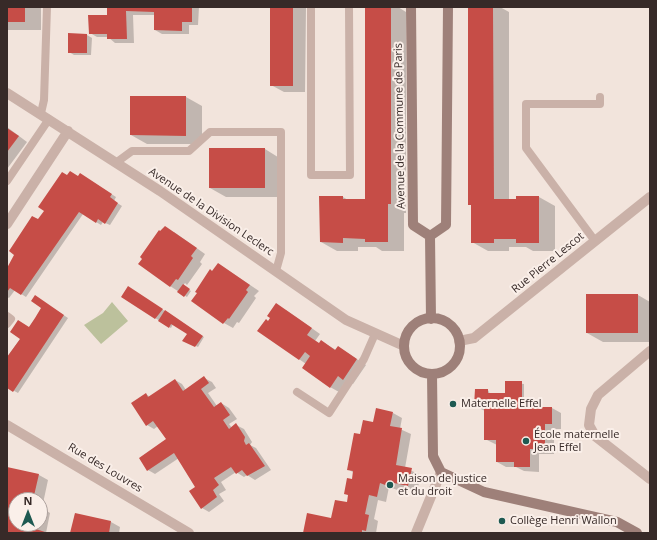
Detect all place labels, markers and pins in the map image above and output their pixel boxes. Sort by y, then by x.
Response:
place label: Maternelle Effel [461,397,542,411]
marker: Maternelle Effel [448,399,458,409]
place label: École maternelle Jean Effel [534,428,619,454]
marker: École maternelle Jean Effel [521,436,531,446]
place label: Maison de justice et du droit [398,472,487,498]
marker: Maison de justice et du droit [385,480,395,490]
place label: Collège Henri Wallon [510,514,617,528]
marker: Collège Henri Wallon [497,516,507,526]

